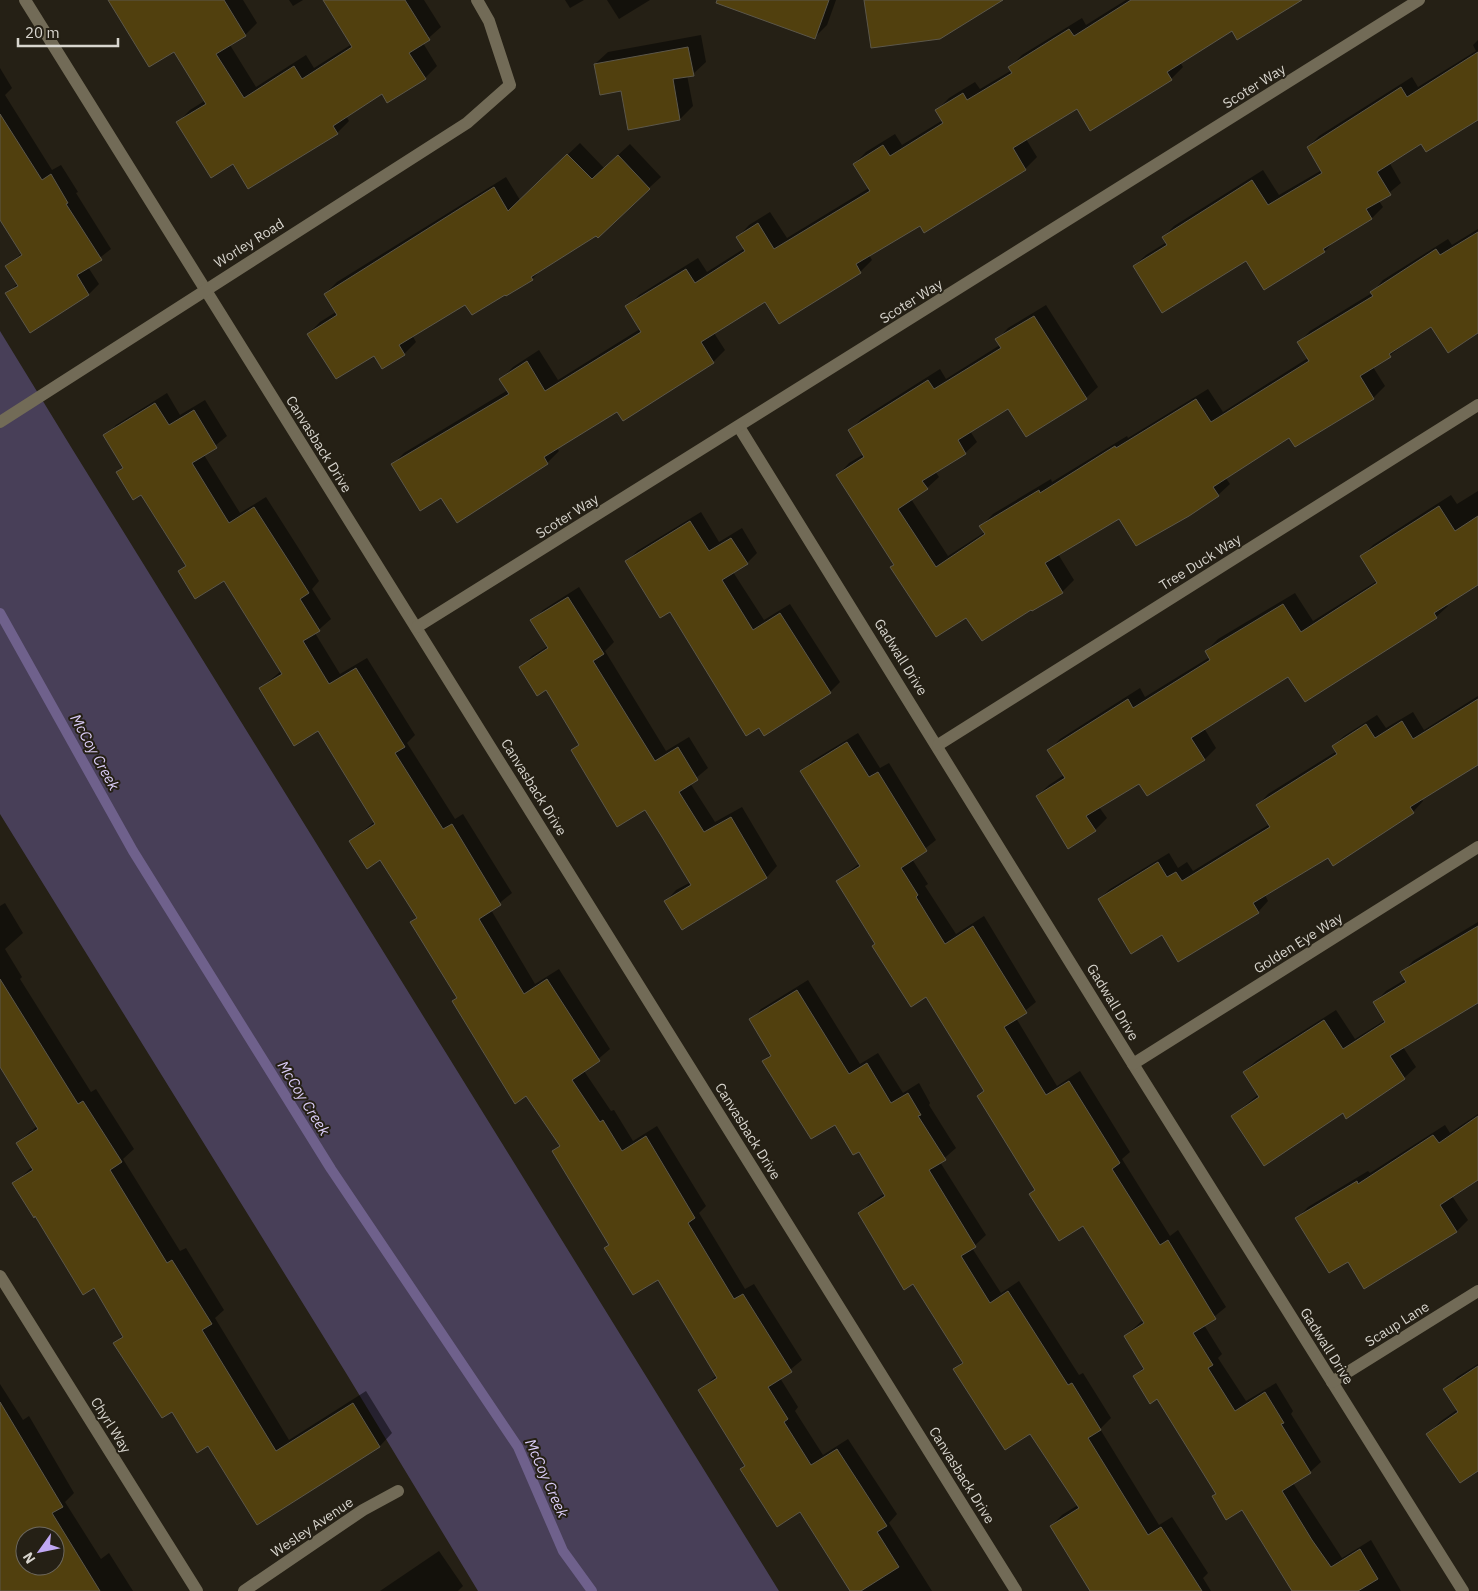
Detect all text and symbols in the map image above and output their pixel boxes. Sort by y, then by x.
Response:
scale bar [18,15,118,47]
text: 20 m [25,23,60,42]
street label: Scoter Way [1219,60,1289,112]
street label: Worley Road [211,214,287,272]
street label: Scoter Way [876,275,946,327]
street label: Canvasback Drive [282,392,356,496]
street label: Scoter Way [532,490,602,542]
street label: Tree Duck Way [1156,530,1244,594]
street label: Gadwall Drive [870,615,932,699]
water label: McCoy Creek [66,710,124,794]
street label: Canvasback Drive [497,735,571,839]
street label: Golden Eye Way [1250,909,1346,977]
street label: Gadwall Drive [1083,960,1143,1044]
water label: McCoy Creek [274,1057,335,1139]
street label: Canvasback Drive [711,1079,785,1183]
street label: Scaup Lane [1362,1297,1433,1351]
street label: Gadwall Drive [1296,1304,1358,1388]
street label: Chyrl Way [87,1394,135,1456]
street label: Canvasback Drive [925,1423,999,1527]
water label: McCoy Creek [521,1436,573,1521]
street label: Wesley Avenue [267,1493,357,1561]
north arrow [15,1526,65,1576]
text: N [19,1549,39,1567]

